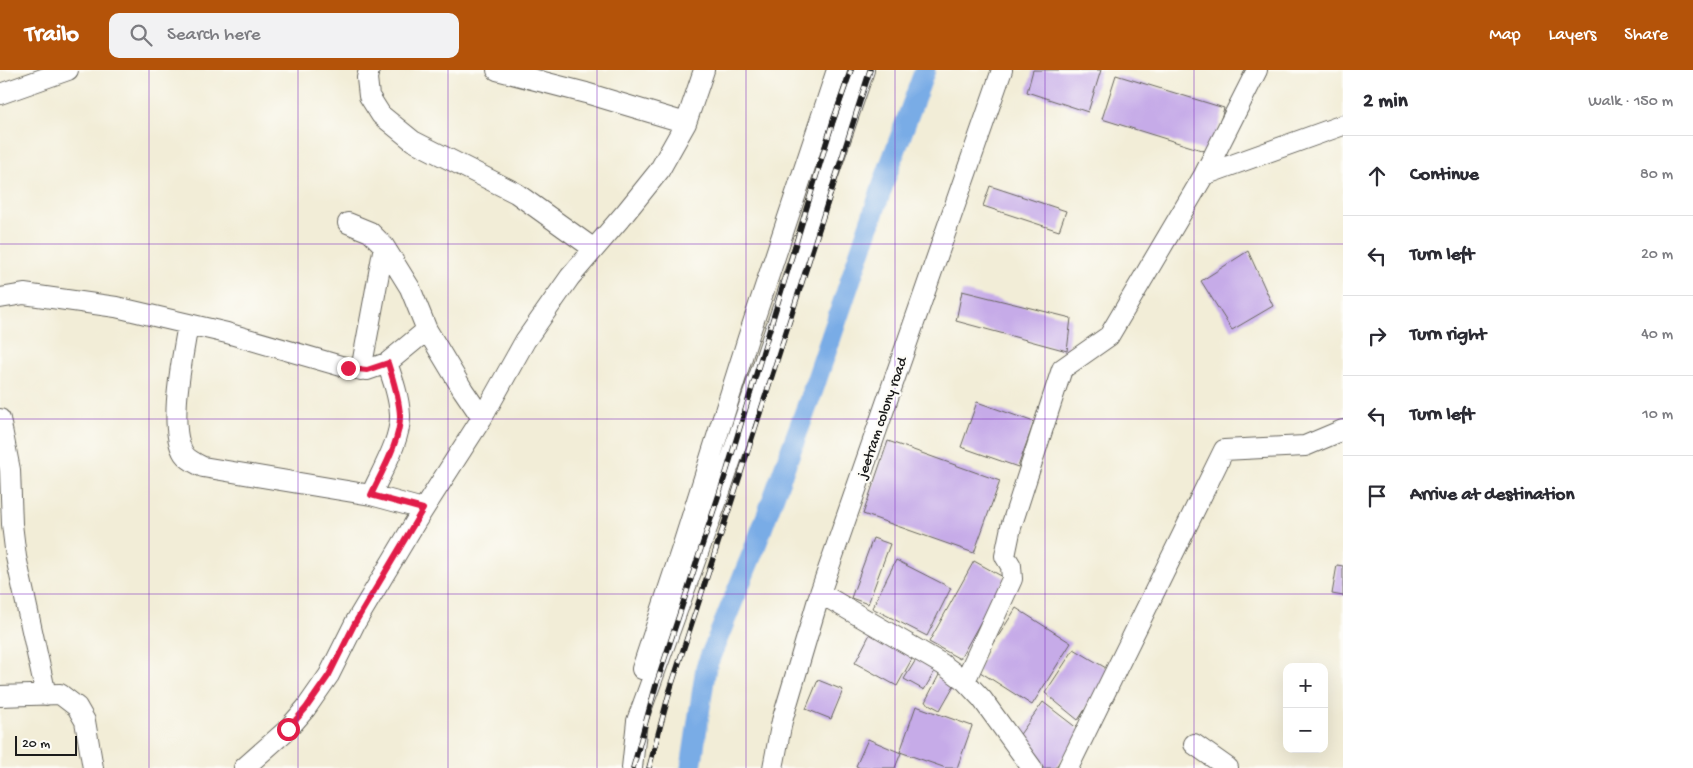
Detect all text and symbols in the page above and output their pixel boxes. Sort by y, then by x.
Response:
search box [109,13,459,58]
text: Trailo [25,21,79,50]
icon: search [127,21,155,49]
text: Search here [167,24,261,47]
text: Map [1489,25,1521,46]
text: Layers [1549,25,1596,46]
text: Share [1624,25,1668,46]
text: 2 min [1363,90,1408,115]
text: Walk · 150 m [1588,93,1673,112]
icon: ahead [1363,162,1391,190]
text: Continue [1410,164,1479,187]
text: 80 m [1640,166,1673,185]
icon: left [1363,242,1391,270]
text: Turn left [1410,244,1474,267]
text: 20 m [1641,246,1673,265]
icon: right [1363,322,1391,350]
text: Turn right [1410,324,1486,347]
text: 40 m [1641,326,1673,345]
street label: jeetram colony road [853,354,912,483]
route end [337,357,360,380]
icon: left [1363,402,1391,430]
text: Turn left [1410,404,1474,427]
text: 10 m [1642,406,1673,425]
icon: arrive [1363,482,1391,510]
text: Arrive at destination [1410,484,1574,507]
map controls [1283,663,1328,753]
button: + [1283,663,1328,708]
button: − [1283,708,1328,753]
route start [277,718,300,741]
scale bar [15,733,78,756]
text: 20 m [22,736,50,753]

